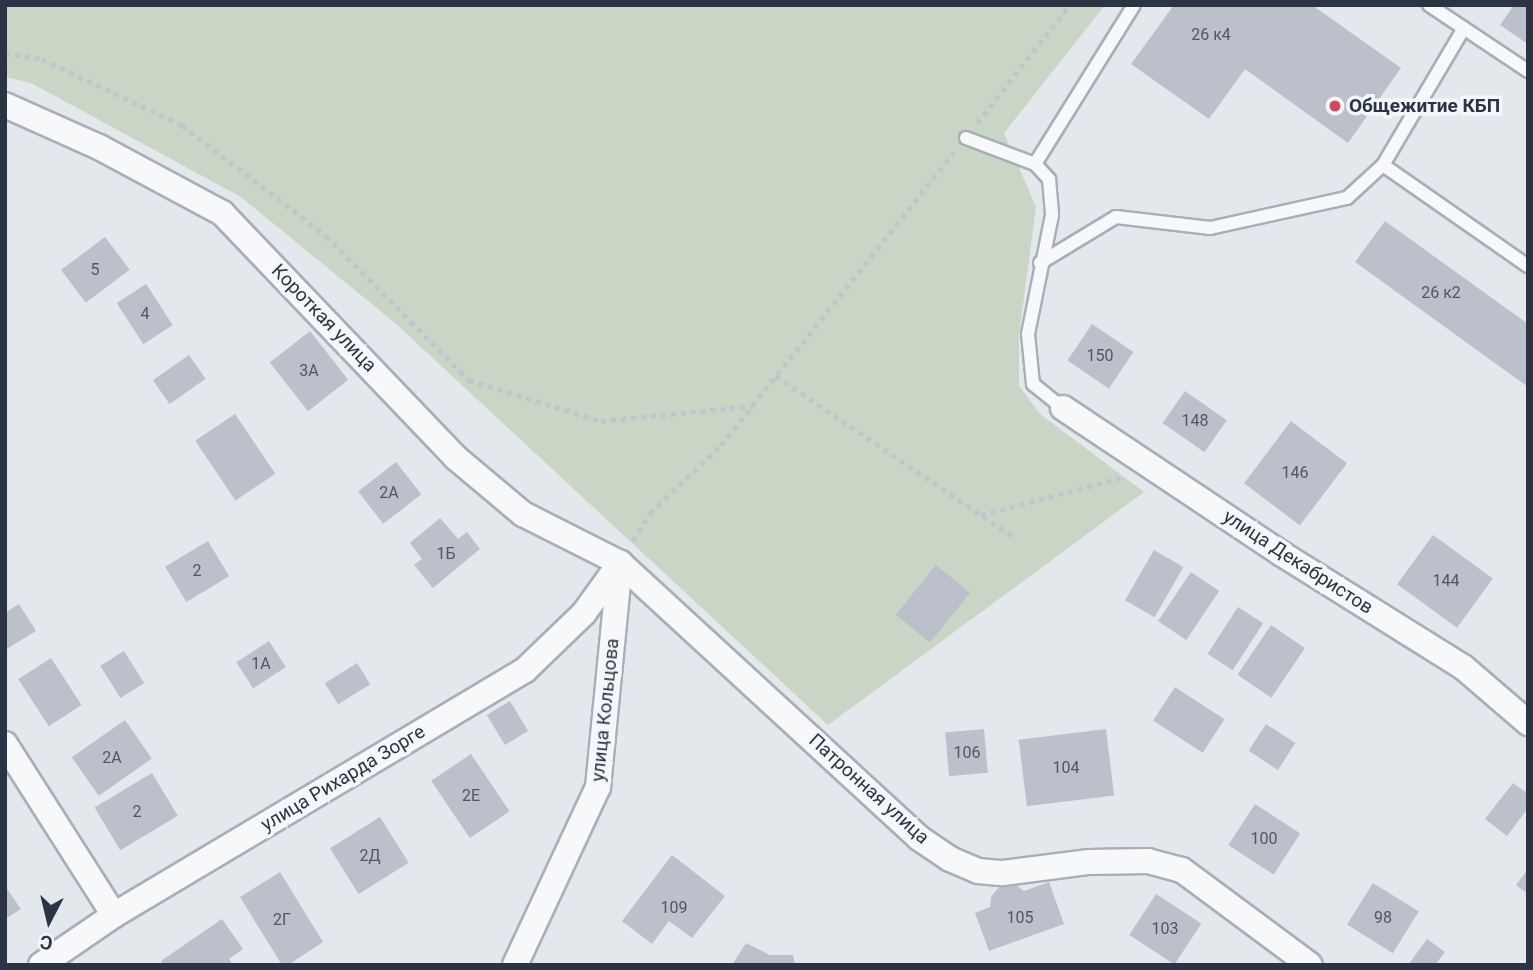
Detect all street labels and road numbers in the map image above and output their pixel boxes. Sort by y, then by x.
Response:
street label: Короткая улица [267,259,381,377]
street label: улица Декабристов [1219,505,1377,619]
street label: улица Кольцова [586,637,624,783]
street label: улица Рихарда Зорге [257,720,429,836]
street label: Патронная улица [804,729,934,849]

